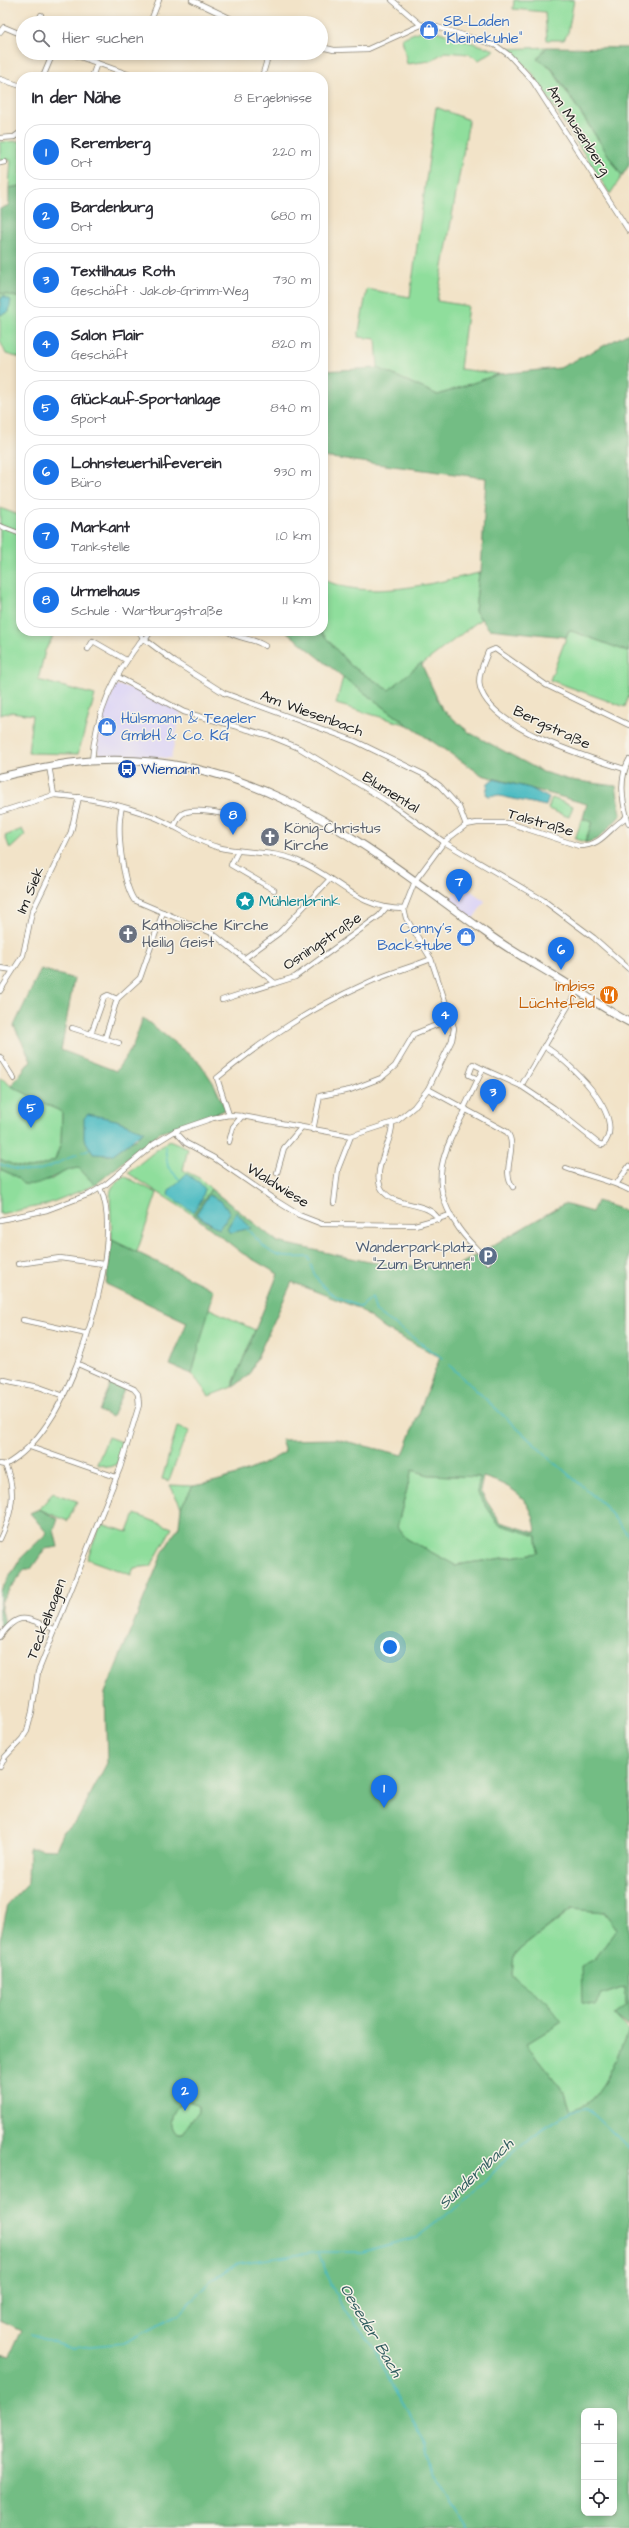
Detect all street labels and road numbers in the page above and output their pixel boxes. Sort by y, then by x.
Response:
street label: Am Musenberg [541,81,616,180]
street label: Am Wiesenbach [258,685,367,742]
street label: Bergstraße [509,700,594,755]
street label: Blumental [358,767,423,818]
street label: Talstraße [505,803,576,842]
street label: Im Siek [11,863,50,917]
street label: Osningstraße [279,907,366,976]
street label: Waldwiese [243,1158,313,1213]
street label: Teckelhagen [21,1575,73,1663]

